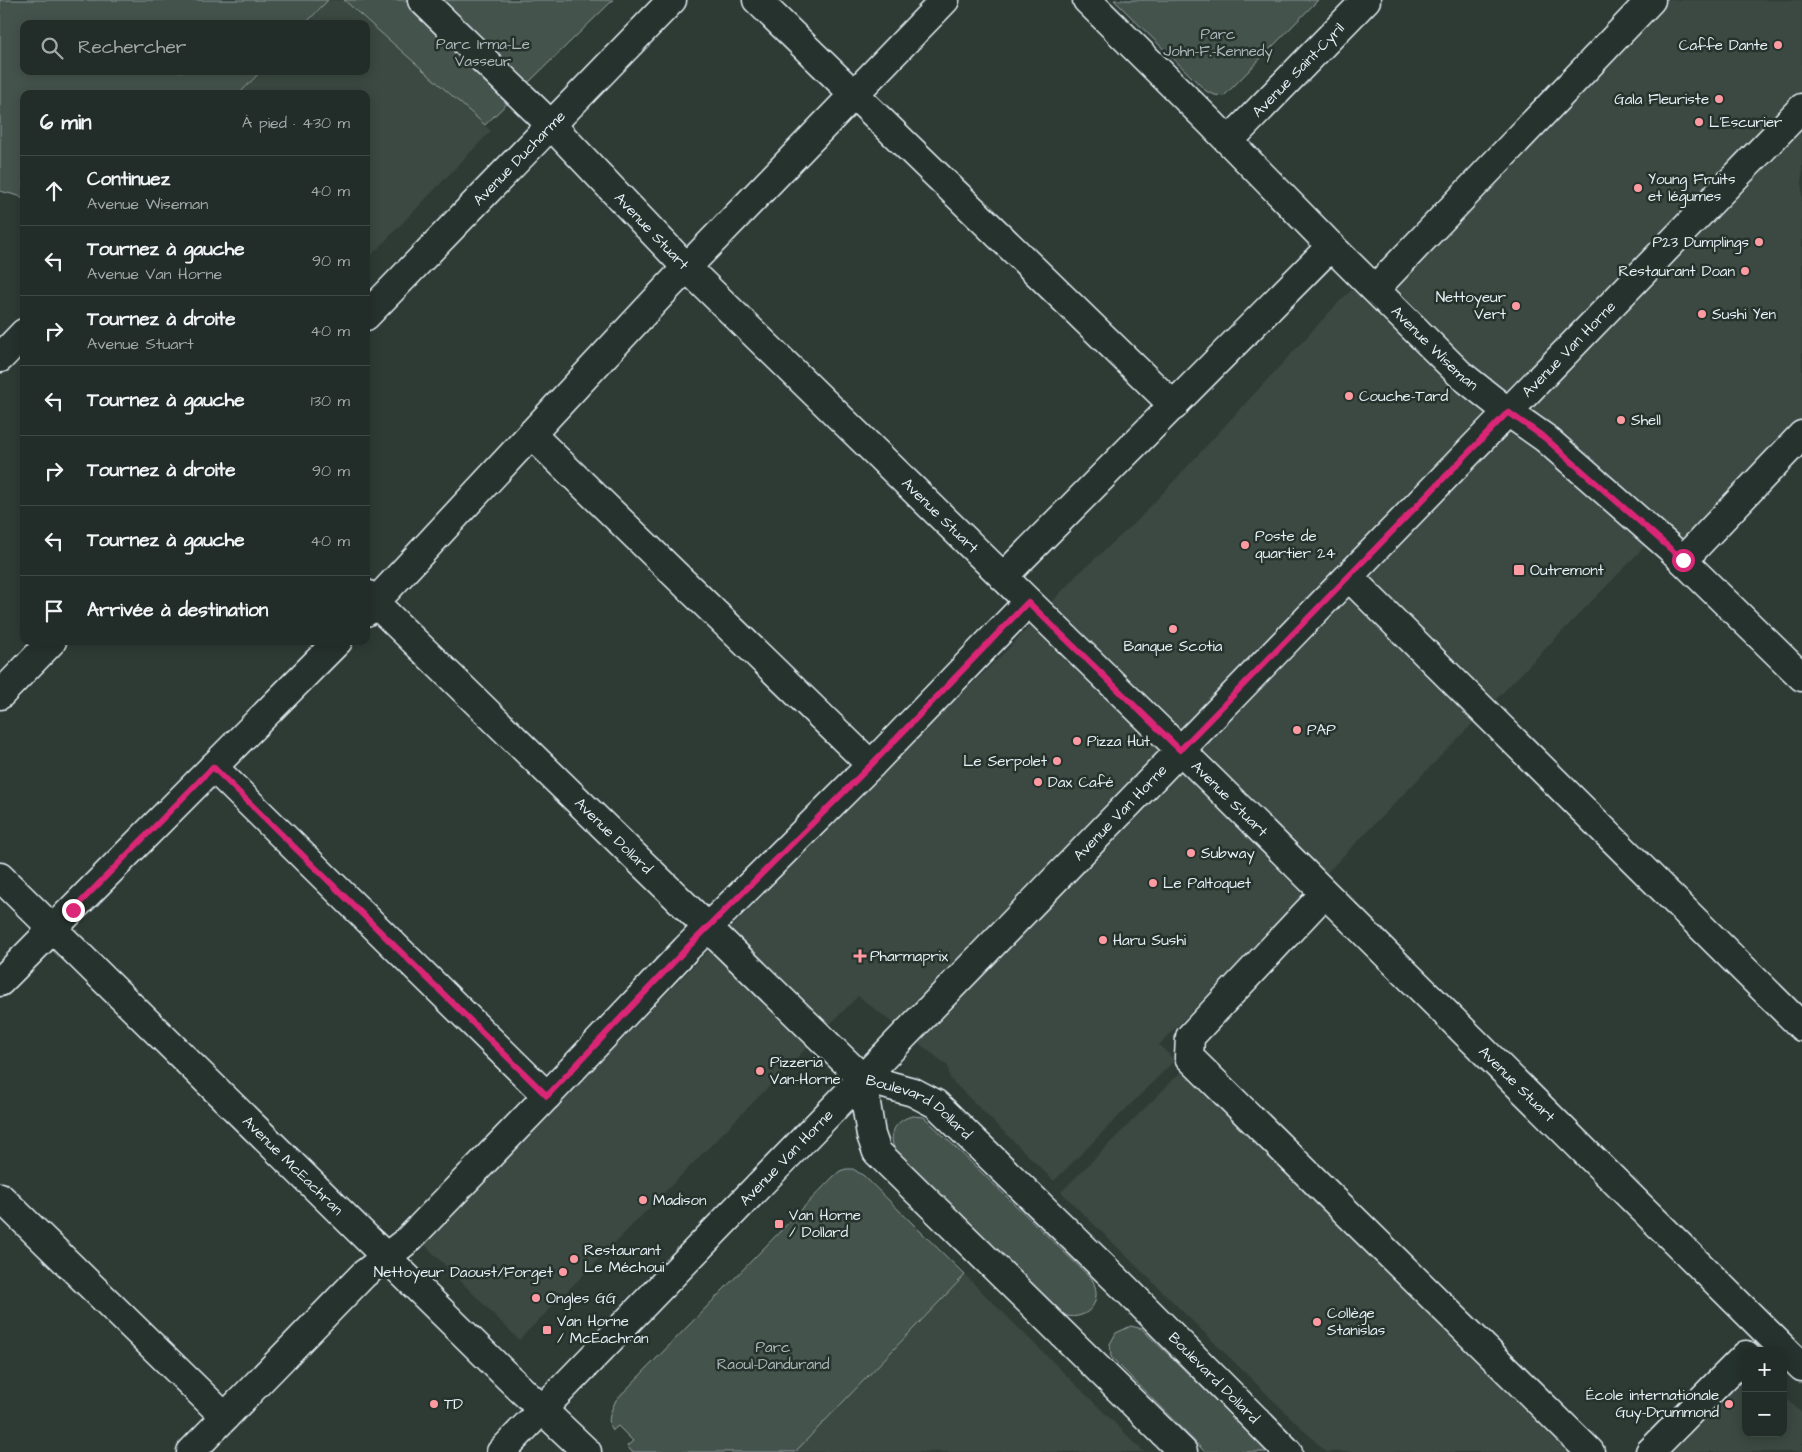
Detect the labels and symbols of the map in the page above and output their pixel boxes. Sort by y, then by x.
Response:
street label: Avenue Saint-Cyril [1247,18,1349,122]
park label: Parc John-F.-Kennedy [1163,24,1273,63]
park label: Parc Irma-Le Vasseur [436,34,530,72]
place label: Caffe Dante [1679,35,1768,56]
marker: Caffe Dante [1772,39,1784,51]
place label: Gala Fleuriste [1614,89,1709,110]
marker: Gala Fleuriste [1713,93,1725,105]
street label: Avenue Ducharme [468,106,570,210]
place label: L'Escurier [1709,112,1782,133]
marker: L'Escurier [1693,116,1705,128]
place label: Young Fruits et légumes [1648,169,1736,208]
marker: Young Fruits et légumes [1632,182,1644,194]
street label: Avenue Stuart [610,188,694,275]
place label: P23 Dumplings [1652,232,1749,254]
marker: P23 Dumplings [1753,236,1765,248]
place label: Restaurant Doan [1619,261,1735,282]
marker: Restaurant Doan [1739,265,1751,277]
place label: Nettoyeur Vert [1436,287,1506,325]
street label: Avenue Van Horne [1517,296,1620,402]
marker: Nettoyeur Vert [1510,300,1522,312]
street label: Avenue Wiseman [1387,301,1483,395]
place label: Sushi Yen [1712,304,1777,325]
marker: Sushi Yen [1696,308,1708,320]
place label: Couche-Tard [1359,386,1449,407]
marker: Couche-Tard [1343,390,1355,402]
place label: Shell [1631,410,1661,431]
marker: Shell [1615,414,1627,426]
street label: Avenue Stuart [897,473,983,558]
place label: Poste de quartier 24 [1255,526,1336,564]
marker: Poste de quartier 24 [1239,539,1251,551]
route start [1672,549,1695,572]
place label: Outremont [1530,560,1604,581]
marker: Outremont [1512,563,1526,577]
marker: Banque Scotia [1167,623,1179,635]
place label: Banque Scotia [1124,636,1223,657]
place label: PAP [1307,720,1336,741]
marker: PAP [1291,724,1303,736]
place label: Pizza Hut [1087,731,1150,752]
marker: Pizza Hut [1071,735,1083,747]
place label: Le Serpolet [963,751,1047,772]
marker: Le Serpolet [1051,755,1063,767]
street label: Avenue Stuart [1187,756,1273,841]
street label: Avenue Van Horne [1068,760,1172,865]
place label: Dax Café [1048,772,1114,793]
marker: Dax Café [1032,776,1044,788]
street label: Avenue Dollard [570,793,657,879]
place label: Subway [1201,843,1255,865]
marker: Subway [1185,847,1197,859]
place label: Le Paltoquet [1163,873,1251,894]
marker: Le Paltoquet [1147,877,1159,889]
route end [62,899,85,922]
place label: Haru Sushi [1113,930,1187,951]
marker: Haru Sushi [1097,934,1109,946]
place label: Pharmaprix [870,946,949,967]
marker: Pharmaprix [854,950,866,962]
street label: Avenue Stuart [1474,1041,1560,1127]
place label: Pizzeria Van-Horne [770,1052,841,1090]
marker: Pizzeria Van-Horne [754,1065,766,1077]
street label: Boulevard Dollard [863,1069,977,1144]
street label: Avenue Van Horne [735,1105,838,1210]
street label: Avenue McEachran [238,1111,348,1220]
place label: Madison [653,1190,707,1211]
marker: Madison [637,1194,649,1206]
place label: Van Horne / Dollard [789,1205,861,1243]
marker: Van Horne / Dollard [773,1218,785,1230]
place label: Restaurant Le Méchoui [584,1240,665,1278]
marker: Restaurant Le Méchoui [568,1253,580,1265]
place label: Nettoyeur Daoust/Forget [374,1262,553,1284]
marker: Nettoyeur Daoust/Forget [557,1266,569,1278]
place label: Ongles GG [546,1288,617,1310]
marker: Ongles GG [530,1292,542,1304]
place label: Collège Stanislas [1327,1303,1386,1341]
place label: Van Horne / McEachran [557,1311,649,1349]
marker: Collège Stanislas [1311,1316,1323,1328]
marker: Van Horne / McEachran [541,1324,553,1336]
street label: Boulevard Dollard [1164,1327,1264,1428]
park label: Parc Raoul-Dandurand [717,1337,830,1375]
place label: École internationale Guy-Drummond [1586,1385,1719,1424]
place label: TD [444,1394,463,1415]
marker: TD [428,1398,440,1410]
marker: École internationale Guy-Drummond [1723,1398,1735,1410]

